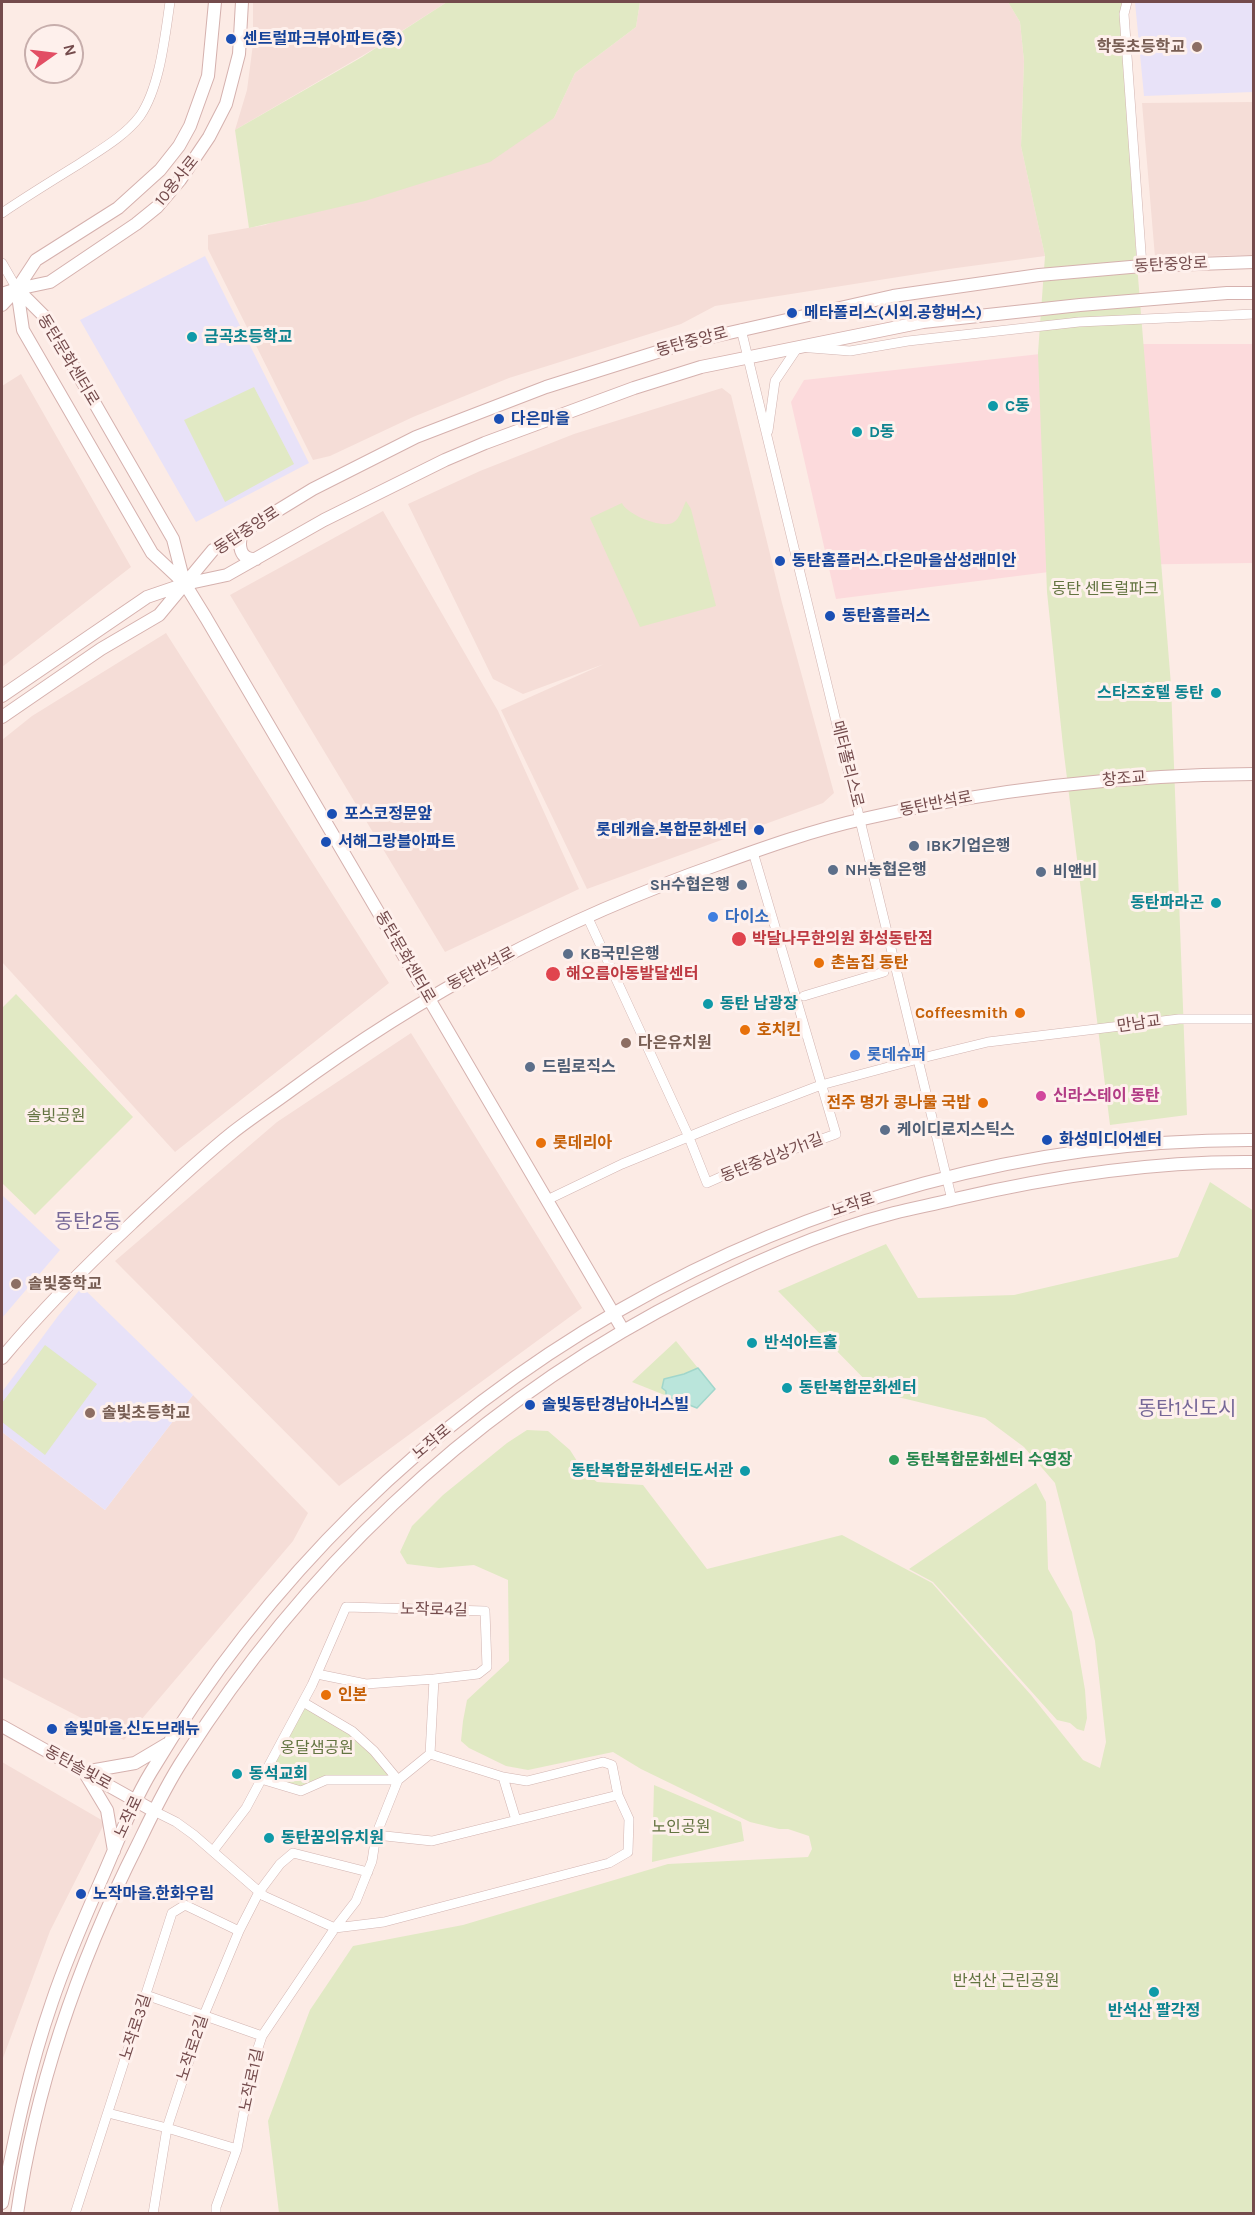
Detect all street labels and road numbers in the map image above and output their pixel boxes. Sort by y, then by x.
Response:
street label: 10용사로 [151,152,203,210]
street label: 동탄중앙로 [1134,253,1208,277]
street label: 동탄문화센터로 [33,311,103,409]
street label: 동탄중앙로 [654,323,730,361]
street label: 동탄중앙로 [211,503,283,559]
street label: 메타폴리스로 [827,719,867,809]
street label: 창조교 [1101,768,1147,790]
street label: 동탄반석로 [898,788,974,820]
street label: 동탄문화센터로 [371,908,439,1006]
street label: 동탄반석로 [444,943,518,995]
street label: 만남교 [1116,1011,1162,1037]
street label: 동탄중심상가1길 [718,1130,826,1186]
street label: 노작로 [829,1189,877,1221]
street label: 노작로 [409,1420,455,1464]
street label: 노작로4길 [400,1600,468,1620]
street label: 동탄솔빛로 [41,1742,115,1794]
street label: 노작로 [111,1793,147,1841]
street label: 노작로3길 [116,1992,156,2062]
street label: 노작로2길 [173,2013,213,2083]
street label: 노작로1길 [236,2047,268,2113]

